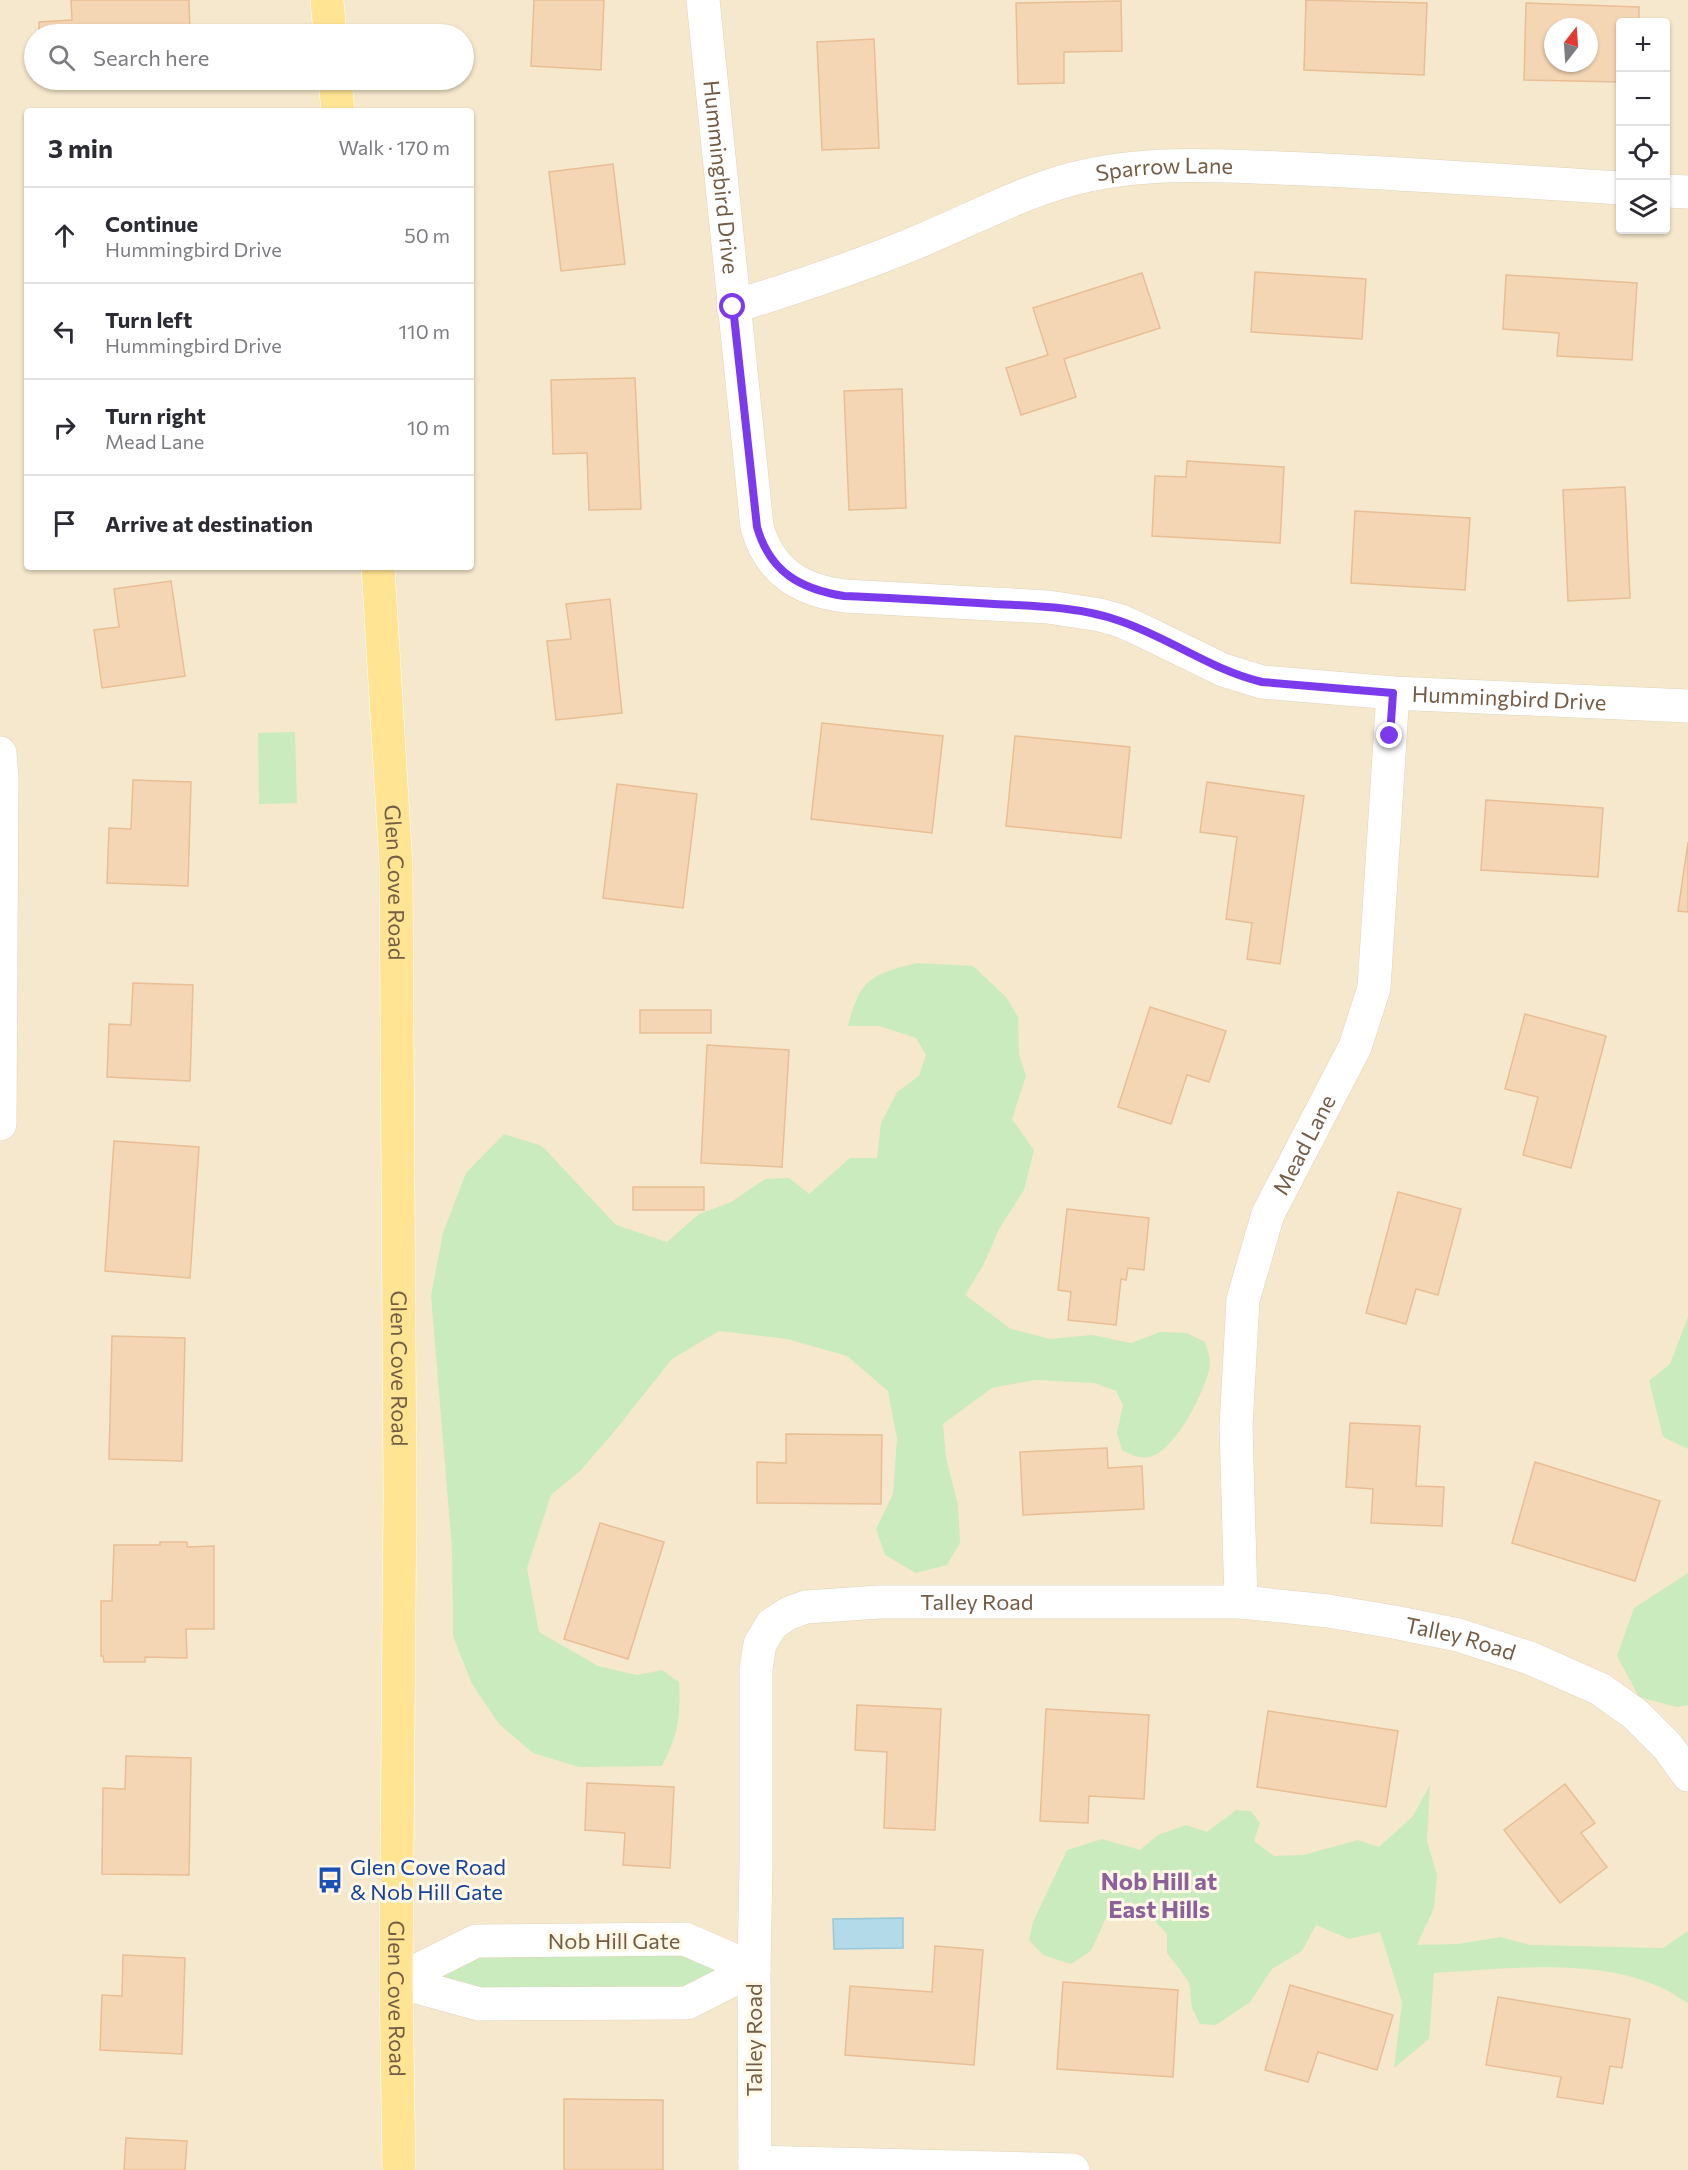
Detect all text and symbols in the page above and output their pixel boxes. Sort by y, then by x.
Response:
north arrow [1544,18,1598,72]
map controls [1616,18,1670,234]
button: + [1616,18,1670,72]
search box [24,24,474,90]
icon: search [45,41,78,74]
text: Search here [93,44,209,71]
button: − [1616,72,1670,126]
street label: Hummingbird Drive [698,79,745,275]
button: locate [1616,126,1670,180]
text: 3 min [48,132,113,163]
text: Walk · 170 m [339,135,450,159]
street label: Sparrow Lane [1093,151,1233,186]
button: layers [1616,180,1670,234]
text: Continue [105,210,198,237]
icon: ahead [48,219,81,252]
text: 50 m [404,223,450,247]
text: Hummingbird Drive [105,237,282,261]
route start [719,293,745,319]
text: Turn left [105,306,192,333]
icon: left [48,315,81,348]
text: 110 m [399,319,450,343]
text: Hummingbird Drive [105,333,282,357]
text: Turn right [105,402,206,429]
icon: right [48,411,81,444]
text: 10 m [407,415,450,439]
text: Mead Lane [105,429,204,453]
icon: arrive [48,507,81,540]
text: Arrive at destination [105,510,313,537]
street label: Hummingbird Drive [1411,680,1607,715]
route end [1376,722,1402,748]
street label: Glen Cove Road [379,804,411,961]
street label: Mead Lane [1266,1090,1341,1199]
street label: Glen Cove Road [386,1290,414,1447]
street label: Talley Road [920,1588,1034,1615]
street label: Talley Road [1403,1611,1519,1666]
place label: Glen Cove Road & Nob Hill Gate [350,1853,506,1905]
bus stop icon: Glen Cove Road & Nob Hill Gate [315,1865,345,1895]
district label: Nob Hill at East Hills [1101,1866,1217,1923]
street label: Glen Cove Road [383,1920,412,2077]
street label: Nob Hill Gate [548,1927,680,1954]
street label: Talley Road [740,1983,767,2097]

